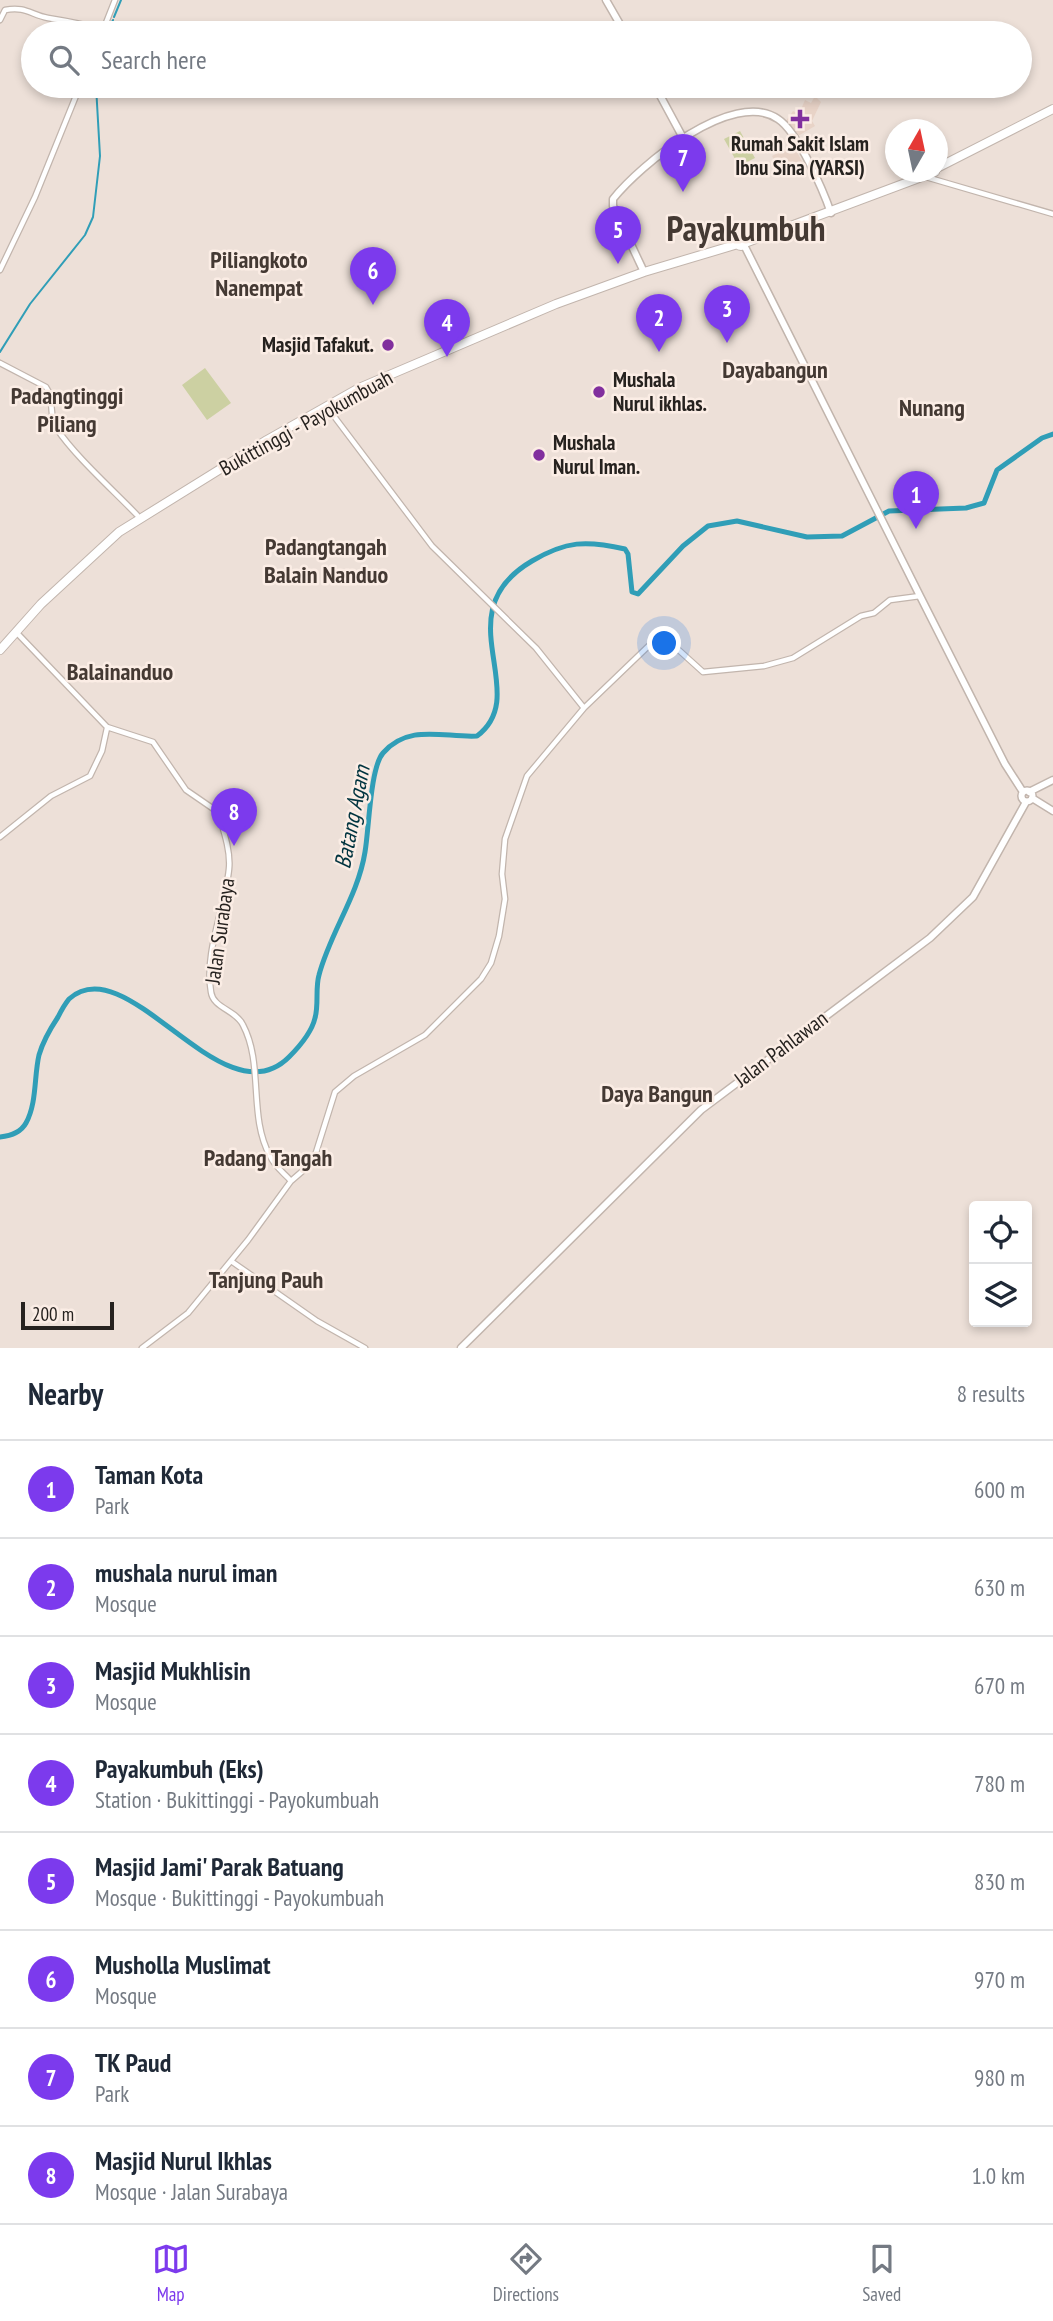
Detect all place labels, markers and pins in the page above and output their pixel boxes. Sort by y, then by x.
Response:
marker: Rumah Sakit Islam Ibnu Sina (YARSI) [790,109,810,129]
place label: Rumah Sakit Islam Ibnu Sina (YARSI) [731,130,869,181]
pin: 7 [660,134,706,192]
pin: 5 [595,206,641,264]
pin: 6 [350,247,396,305]
pin: 3 [704,285,750,343]
pin: 2 [636,294,682,352]
pin: 4 [424,299,470,357]
place label: Masjid Tafakut. [262,331,374,358]
marker: Masjid Tafakut. [380,337,396,353]
place label: Mushala Nurul ikhlas. [613,366,707,417]
marker: Mushala Nurul ikhlas. [591,384,607,400]
place label: Mushala Nurul Iman. [553,429,640,480]
marker: Mushala Nurul Iman. [531,447,547,463]
pin: 1 [893,471,939,529]
pin: 8 [211,788,257,846]

